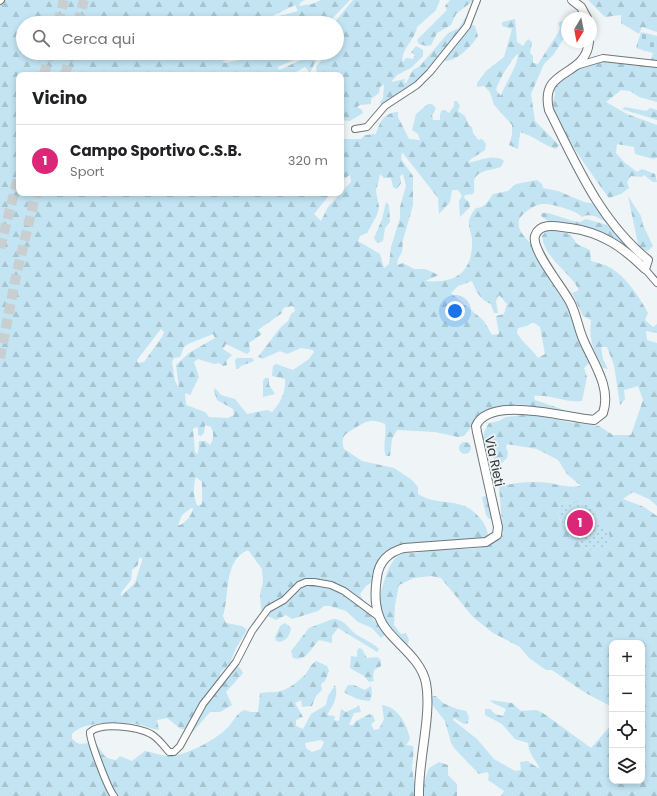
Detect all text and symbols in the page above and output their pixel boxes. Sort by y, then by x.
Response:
north arrow [561,12,597,48]
search box [16,16,344,60]
icon: search [30,27,52,49]
text: Cerca qui [62,28,135,49]
text: Vicino [32,86,87,110]
text: Campo Sportivo C.S.B. [70,140,242,161]
text: 1 [43,151,47,170]
text: 320 m [288,151,328,170]
text: Sport [70,162,104,181]
your location [445,301,465,321]
street label: Via Rieti [480,434,509,488]
pin: 1 [567,508,593,538]
map controls [609,640,645,784]
button: + [609,640,645,676]
button: − [609,676,645,712]
button: locate [609,712,645,748]
button: layers [609,748,645,784]

